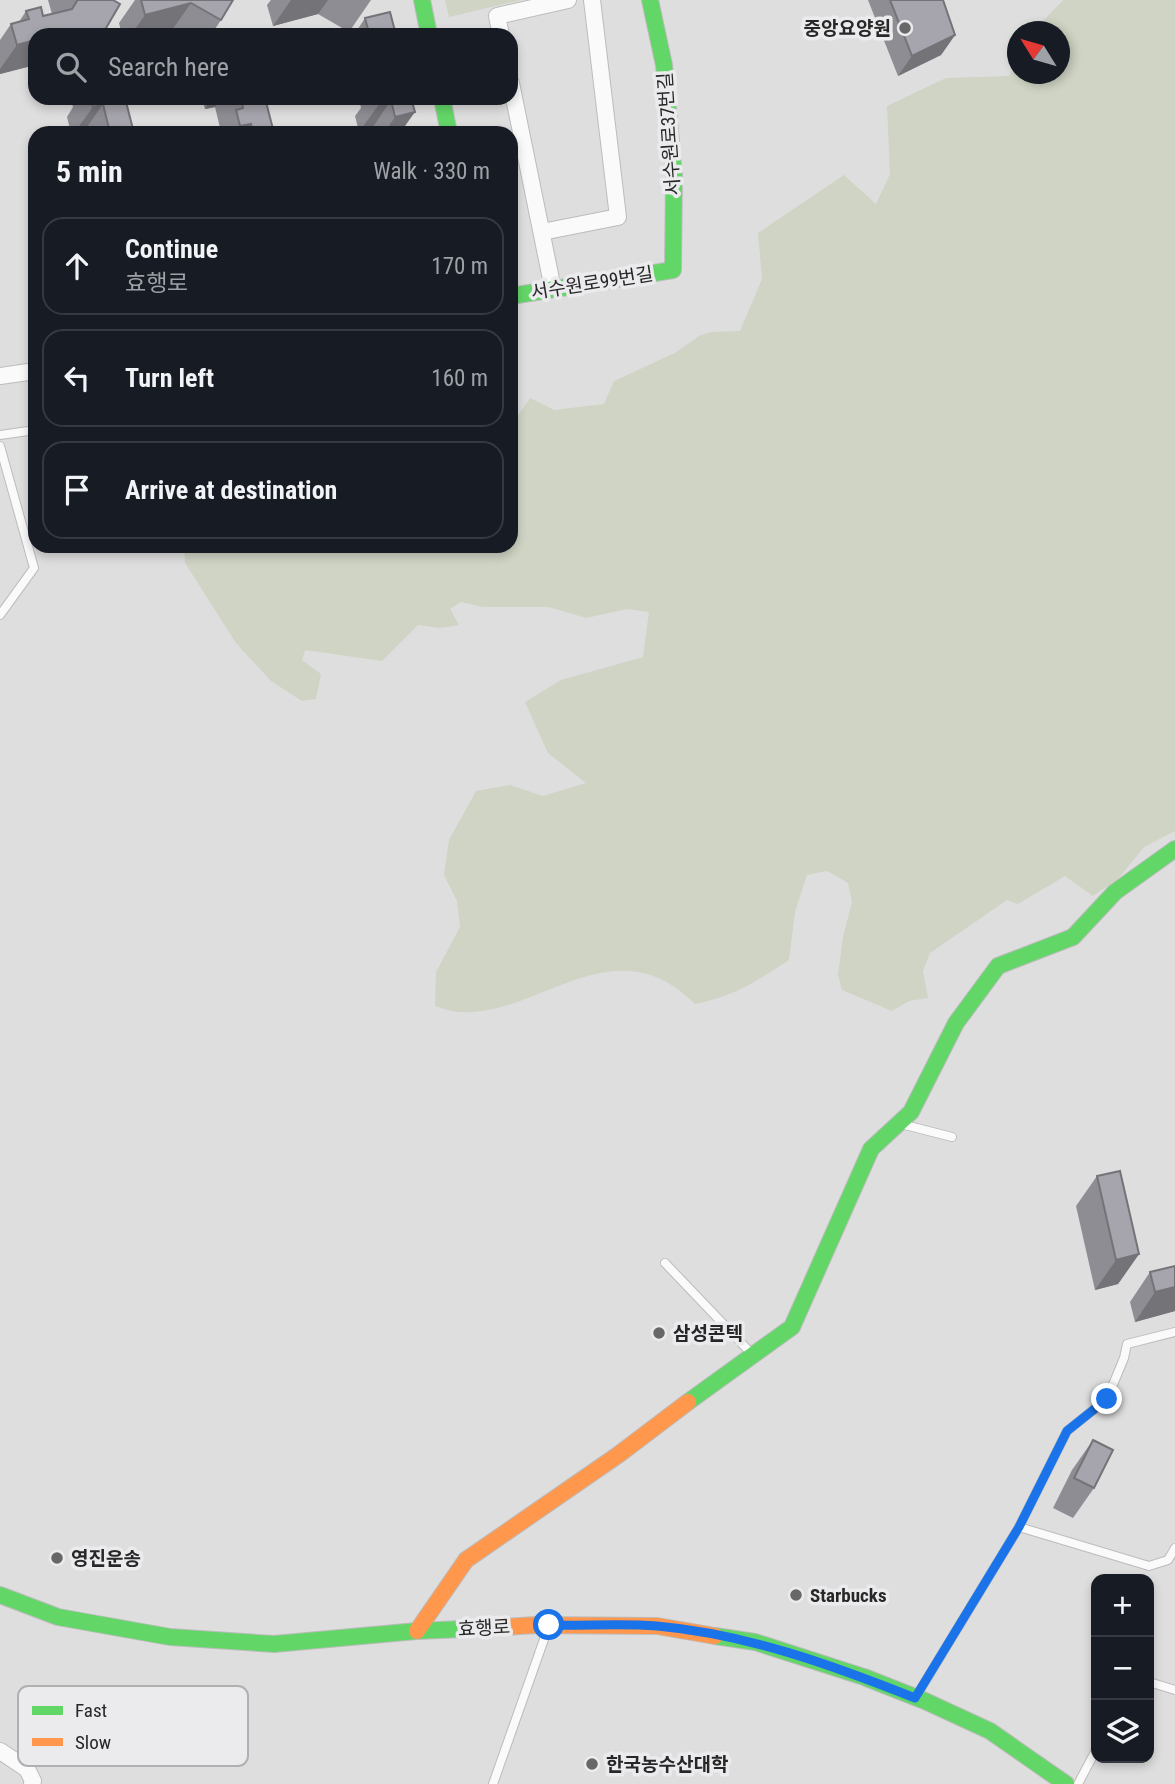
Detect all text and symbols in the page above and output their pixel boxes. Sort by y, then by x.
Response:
place label: 중앙요양원 [804,17,891,40]
marker: 중앙요양원 [897,20,913,36]
north arrow [1007,21,1070,84]
search box [28,28,518,105]
icon: search [52,48,90,86]
text: Search here [108,52,229,82]
street label: 서수원로37번길 [653,72,685,196]
text: 5 min [56,154,123,189]
text: Walk · 330 m [373,158,490,185]
text: Continue [125,234,218,264]
icon: ahead [58,247,96,285]
text: 170 m [431,253,488,280]
street label: 서수원로99번길 [529,262,655,304]
text: 효행로 [125,270,188,297]
icon: left [58,359,96,397]
text: Turn left [125,363,214,393]
text: 160 m [431,365,488,392]
icon: arrive [58,471,96,509]
text: Arrive at destination [125,475,337,505]
place label: 삼성콘텍 [673,1322,743,1345]
marker: 삼성콘텍 [651,1325,667,1341]
route end [1091,1383,1122,1414]
place label: 영진운송 [71,1547,141,1570]
marker: 영진운송 [49,1550,65,1566]
map controls [1091,1574,1154,1763]
button: + [1091,1574,1154,1637]
place label: Starbucks [810,1584,887,1607]
marker: Starbucks [788,1587,804,1603]
route start [533,1609,564,1640]
street label: 효행로 [457,1615,511,1641]
button: − [1091,1637,1154,1700]
legend [18,1686,248,1766]
text: Fast [75,1699,107,1722]
button: layers [1091,1700,1154,1763]
text: Slow [75,1731,111,1754]
place label: 한국농수산대학 [606,1753,728,1776]
marker: 한국농수산대학 [584,1756,600,1772]

